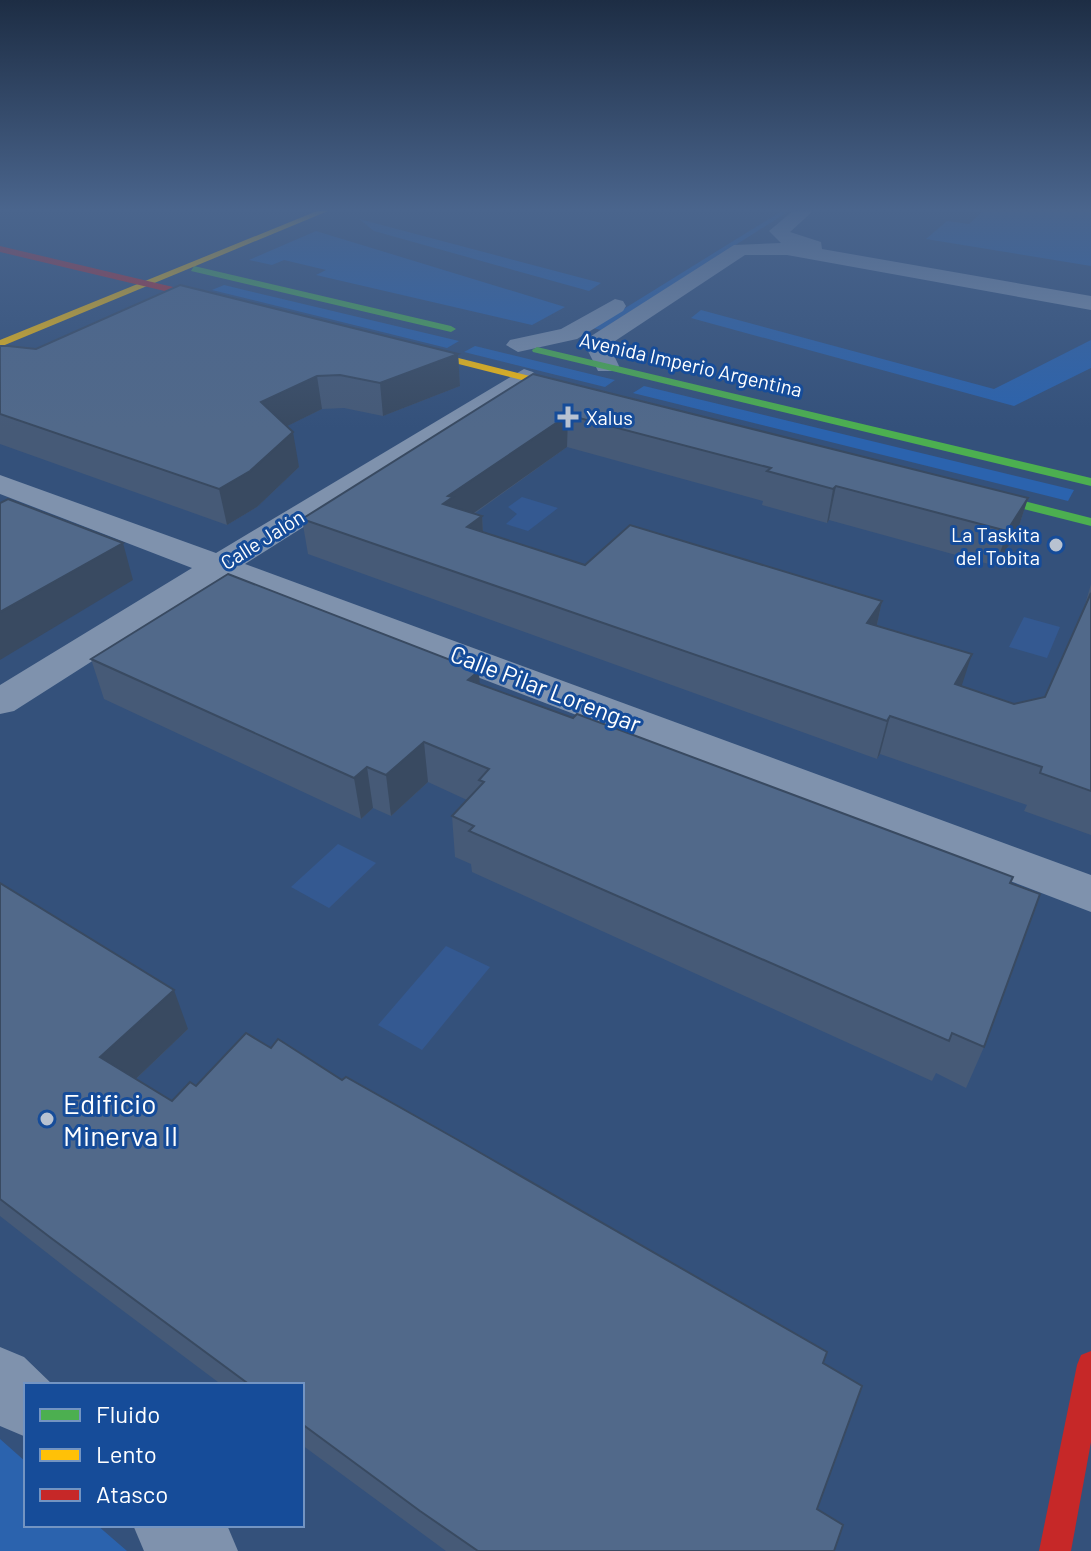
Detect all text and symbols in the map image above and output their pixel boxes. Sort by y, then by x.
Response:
street label: Avenida Imperio Argentina [577,327,805,401]
place label: Xalus [586,405,633,429]
marker: Xalus [557,406,579,428]
street label: Calle Jalón [216,504,308,574]
place label: La Taskita del Tobita [951,522,1040,569]
marker: La Taskita del Tobita [1047,536,1065,554]
street label: Calle Pilar Lorengar [447,638,646,738]
place label: Edificio Minerva II [63,1086,178,1152]
marker: Edificio Minerva II [38,1110,56,1128]
legend [24,1383,304,1527]
text: Fluido [96,1399,160,1428]
text: Lento [96,1439,157,1468]
text: Atasco [96,1479,168,1508]

